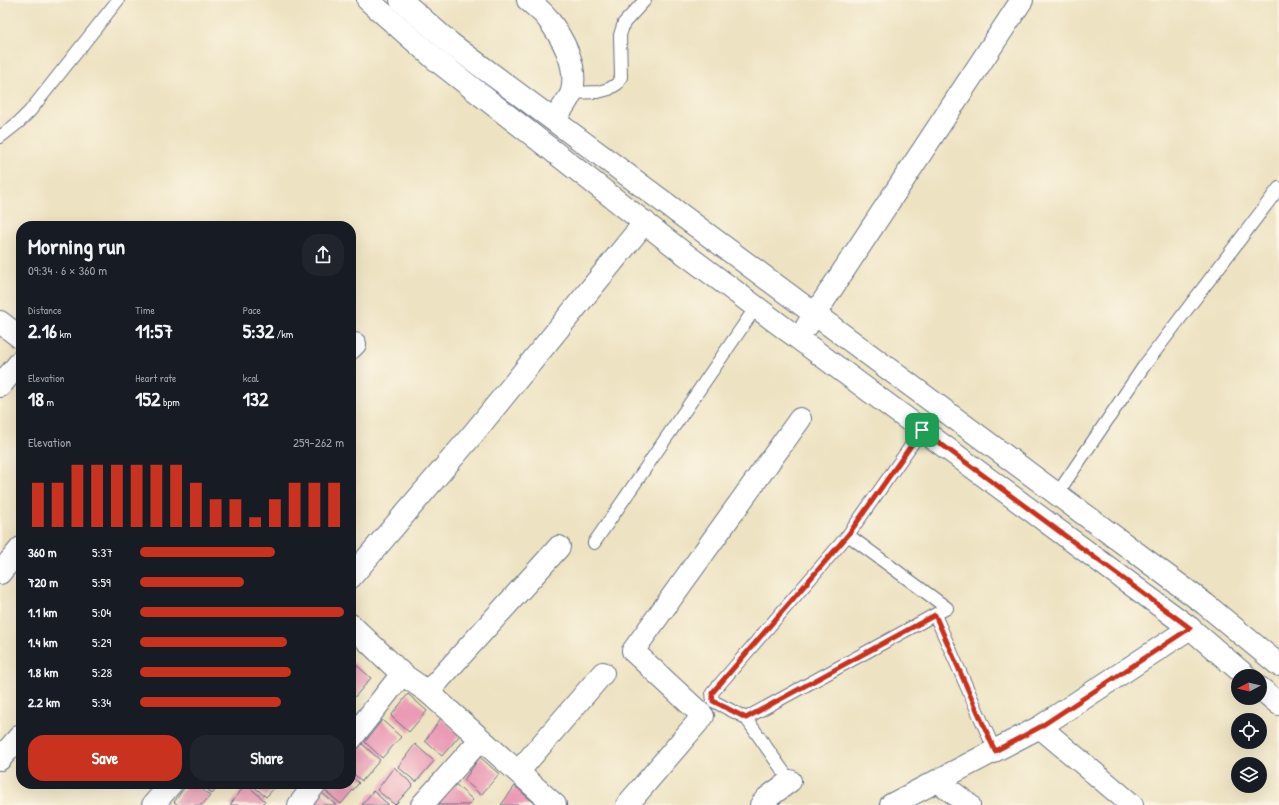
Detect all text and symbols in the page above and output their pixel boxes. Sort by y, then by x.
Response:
text: Morning run [28,231,125,261]
button: share [302,234,344,276]
text: 09:34 · 6 × 360 m [28,261,107,279]
text: Distance [28,303,62,317]
text: Time [135,303,155,317]
text: Pace [243,303,261,317]
text: 2.16 [28,317,57,344]
text: 11:57 [135,317,173,344]
text: 5:32 [243,317,274,344]
text: km [57,327,71,341]
text: /km [274,327,293,341]
text: Elevation [28,371,65,385]
text: Heart rate [135,371,176,385]
text: kcal [243,371,259,385]
text: 18 [28,385,44,412]
text: 152 [135,385,160,412]
text: 132 [243,385,268,412]
text: m [44,395,54,409]
text: bpm [160,395,180,409]
pin [905,413,939,447]
icon: arrive [911,419,933,441]
text: Elevation [28,433,71,451]
text: 259–262 m [293,433,344,451]
text: 360 m [28,543,57,561]
text: 5:37 [92,543,113,561]
text: 720 m [28,573,58,591]
text: 5:59 [92,573,111,591]
text: 1.1 km [28,603,57,621]
text: 5:04 [92,603,111,621]
text: 1.4 km [28,633,58,651]
text: 5:29 [92,633,111,651]
text: 1.8 km [28,663,58,681]
text: 5:28 [92,663,112,681]
north arrow [1231,669,1267,705]
map controls [1231,669,1267,793]
text: 2.2 km [28,693,60,711]
text: 5:34 [92,693,111,711]
button: locate [1231,713,1267,749]
button: Save [28,735,182,781]
button: Share [190,735,344,781]
button: layers [1231,757,1267,793]

